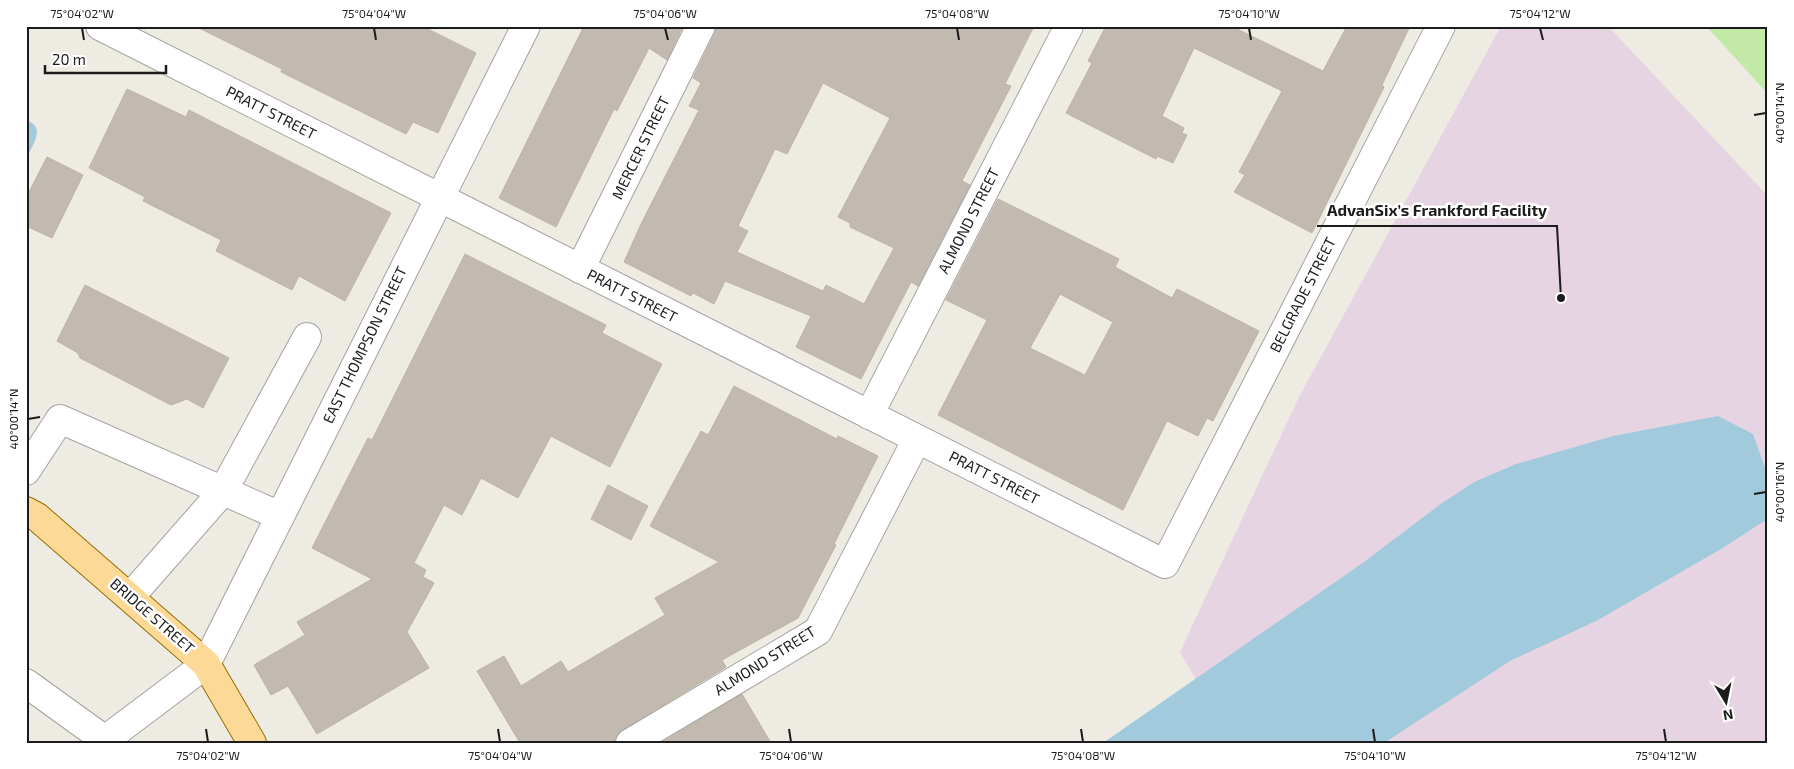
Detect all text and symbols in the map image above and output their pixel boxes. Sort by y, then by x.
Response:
text: 75°04'02"W [50,6,114,20]
text: 75°04'04"W [342,6,406,20]
text: 75°04'06"W [633,6,697,20]
text: 75°04'08"W [925,6,989,20]
text: 75°04'10"W [1218,6,1280,20]
text: 75°04'12"W [1509,6,1571,20]
scale bar [45,42,166,74]
text: 20 m [52,50,86,68]
street label: PRATT STREET [223,82,320,143]
text: 40°00'14"N [1772,83,1786,143]
street label: MERCER STREET [607,93,673,202]
street label: ALMOND STREET [934,165,1003,276]
callout: AdvanSix’s Frankford Facility [1317,195,1557,226]
text: AdvanSix’s Frankford Facility [1327,200,1547,220]
street label: BELGRADE STREET [1265,234,1339,355]
street label: EAST THOMPSON STREET [318,263,410,426]
street label: PRATT STREET [584,265,681,326]
text: 40°00'14"N [6,389,20,449]
street label: PRATT STREET [946,447,1043,508]
text: 40°00'16"N [1772,462,1786,522]
street label: BRIDGE STREET [107,574,199,657]
street label: ALMOND STREET [711,622,819,699]
north arrow [1702,676,1752,726]
text: N [1722,706,1735,725]
text: 75°04'02"W [176,748,240,762]
text: 75°04'04"W [468,748,532,762]
text: 75°04'06"W [759,748,823,762]
text: 75°04'08"W [1051,748,1115,762]
text: 75°04'10"W [1344,748,1406,762]
text: 75°04'12"W [1635,748,1697,762]

